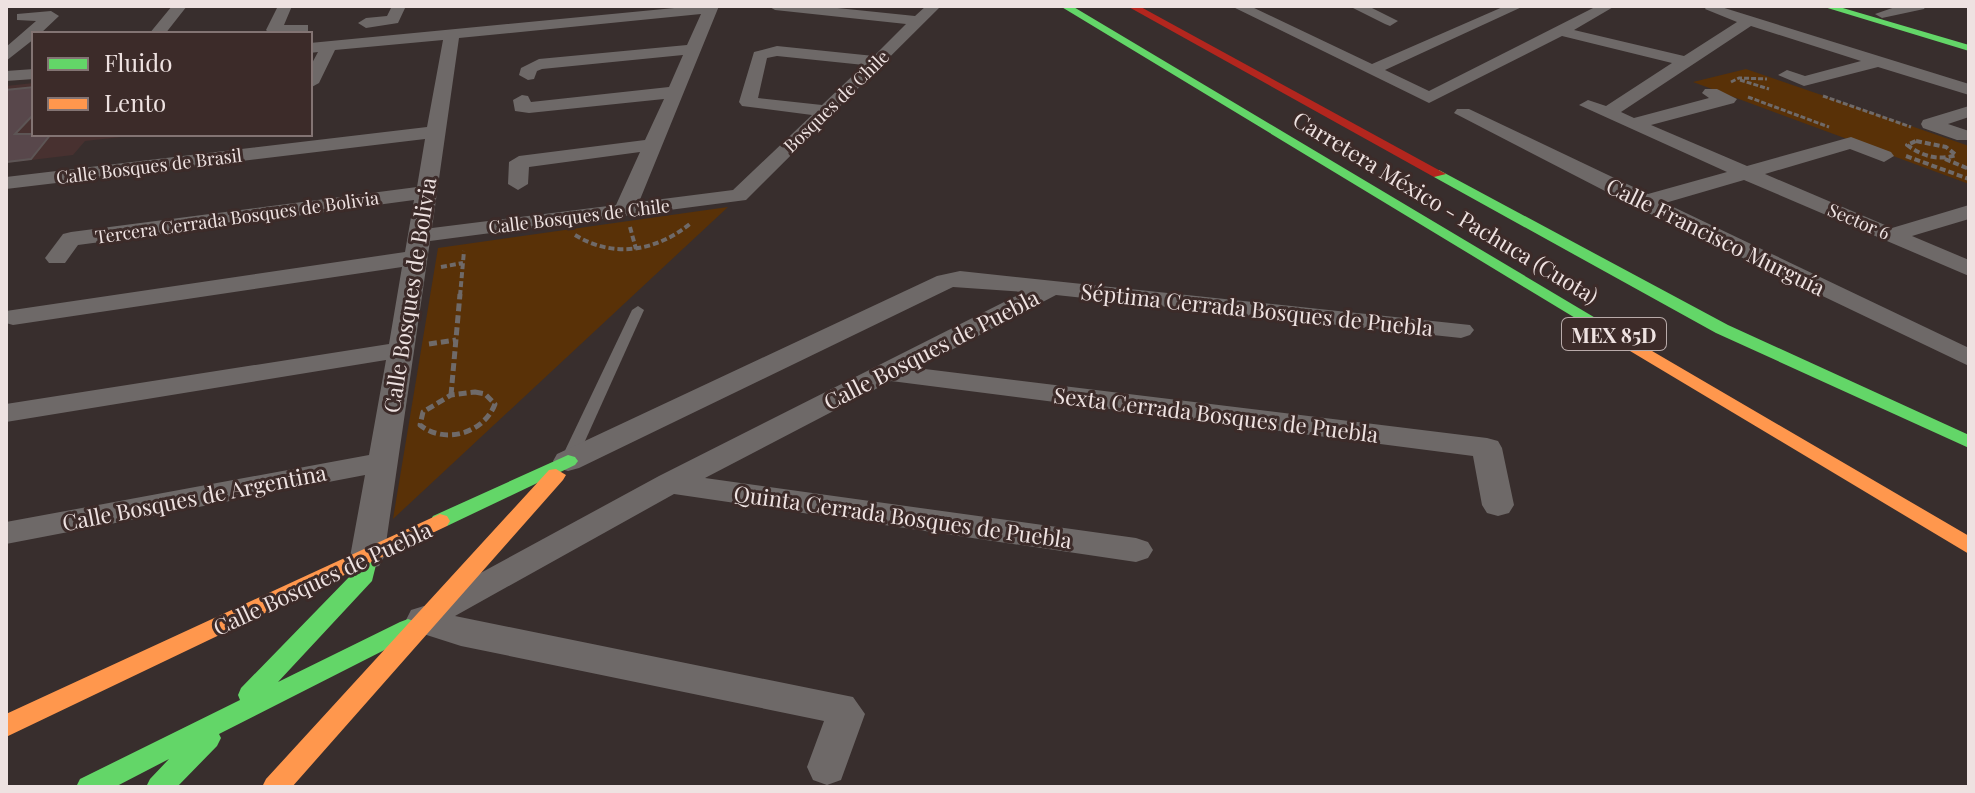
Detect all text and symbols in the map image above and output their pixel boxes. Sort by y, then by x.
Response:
legend [32,32,312,136]
street label: Bosques de Chile [778,45,894,157]
text: Fluido [104,46,172,78]
text: Lento [104,86,166,118]
street label: Carretera México - Pachuca (Cuota) [1288,104,1604,310]
street label: Calle Bosques de Brasil [55,143,243,189]
street label: Calle Francisco Murguía [1602,170,1830,302]
street label: Calle Bosques de Bolivia [376,175,442,415]
street label: Tercera Cerrada Bosques de Bolivia [94,185,380,249]
street label: Calle Bosques de Chile [487,193,671,239]
street label: Sector 6 [1824,197,1894,245]
street label: Séptima Cerrada Bosques de Puebla [1079,276,1435,342]
street label: Calle Bosques de Puebla [818,282,1044,416]
road number: MEX 85D [1562,318,1666,350]
street label: Sexta Cerrada Bosques de Puebla [1052,379,1380,449]
street label: Calle Bosques de Argentina [59,457,329,537]
street label: Quinta Cerrada Bosques de Puebla [732,477,1074,555]
street label: Calle Bosques de Puebla [208,514,436,642]

